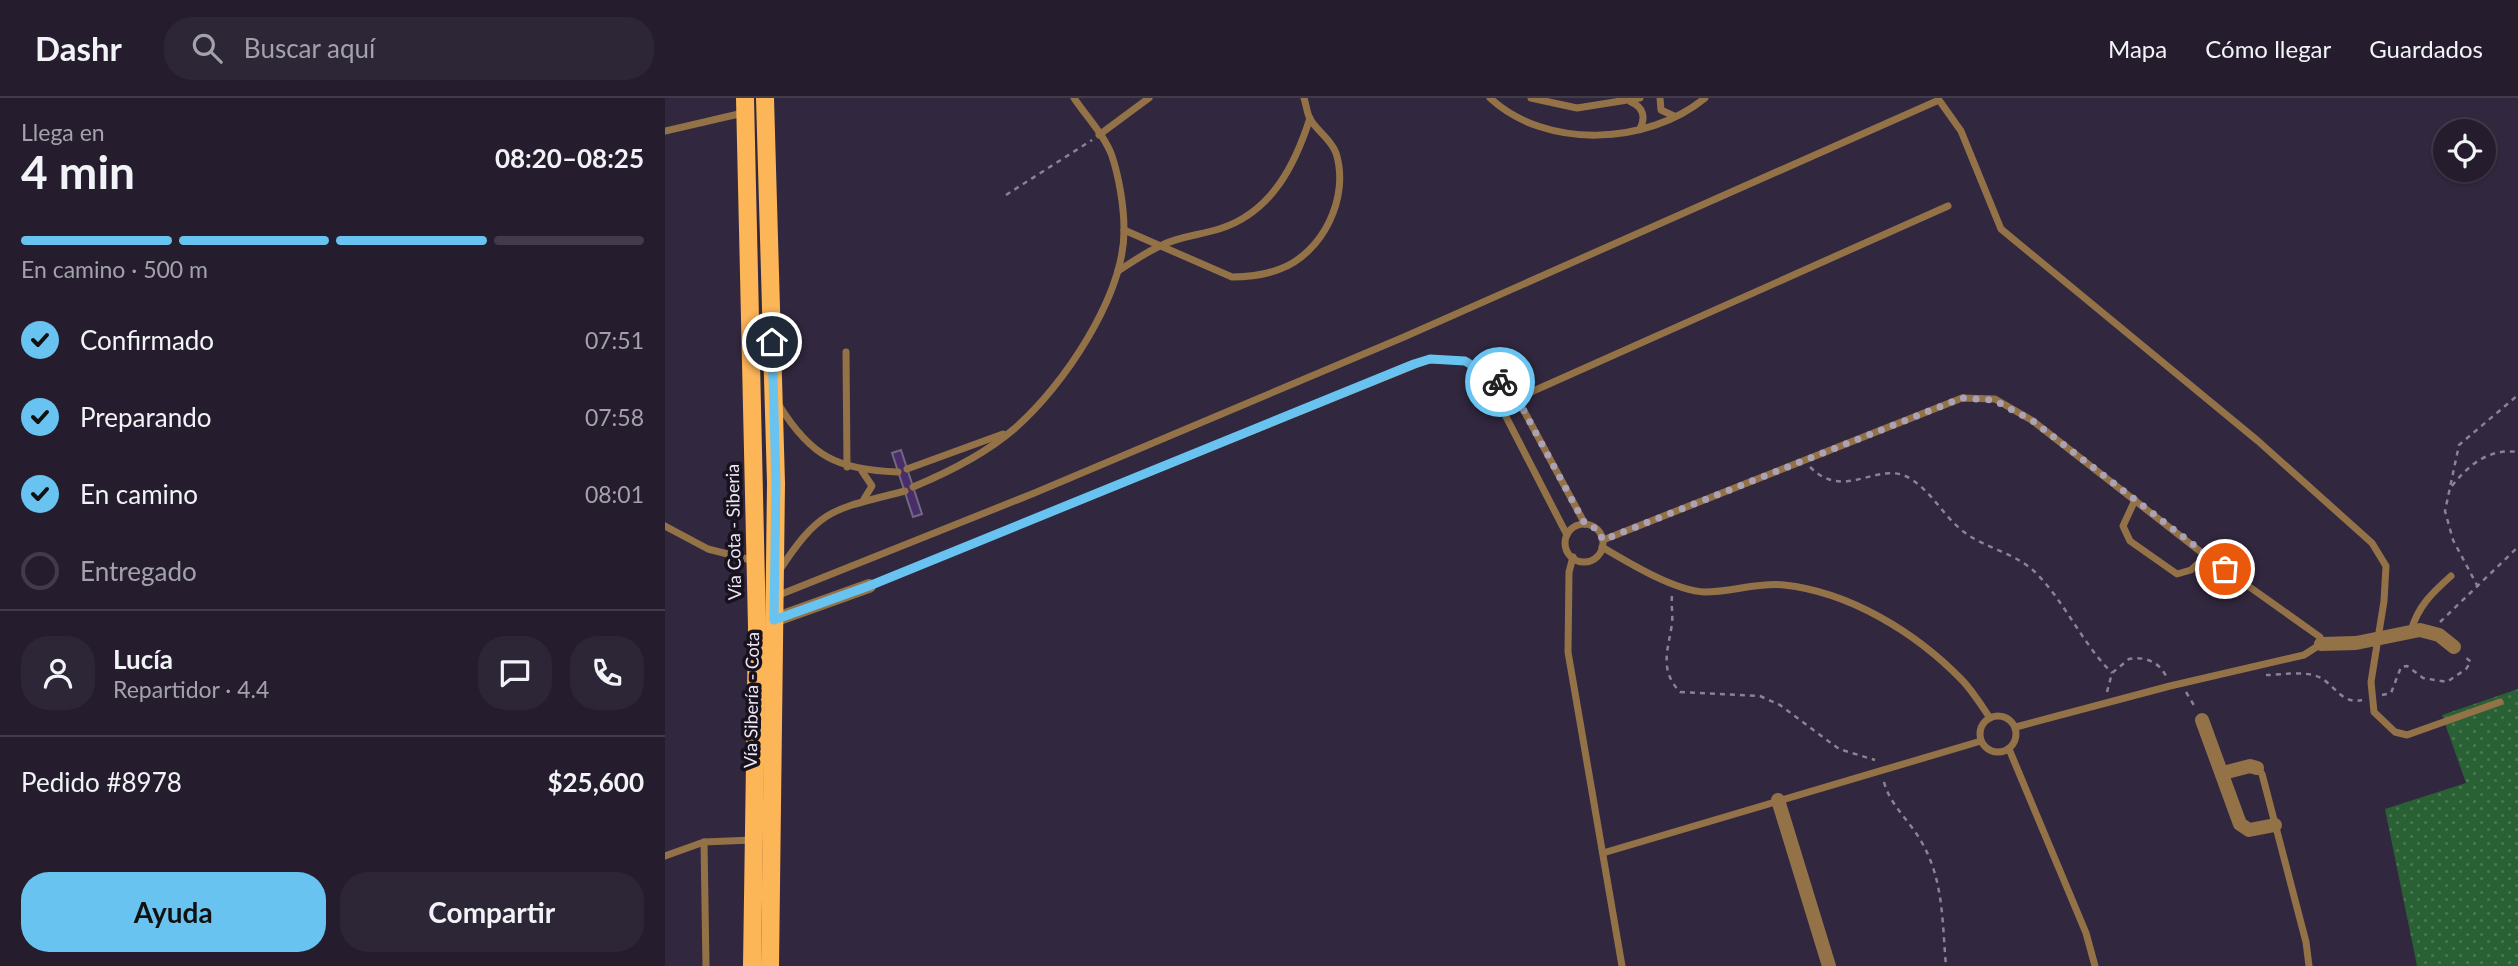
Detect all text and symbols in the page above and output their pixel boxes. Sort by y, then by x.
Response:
search box [164,17,654,80]
text: Dashr [35,28,122,68]
icon: search [188,29,226,67]
text: Buscar aquí [244,32,375,64]
text: Mapa [2108,34,2167,63]
text: Cómo llegar [2205,34,2331,63]
text: Guardados [2369,34,2483,63]
text: Llega en [21,118,105,146]
map controls [2433,119,2496,182]
button: locate [2433,119,2496,182]
text: 08:20–08:25 [495,142,644,174]
text: 4 min [21,144,135,199]
text: En camino · 500 m [21,255,208,283]
pin [742,312,802,372]
icon: check [21,321,59,359]
icon: home [753,323,791,361]
text: Confirmado [80,324,214,356]
text: 07:51 [585,326,644,354]
courier [1465,347,1535,417]
icon: bike [1481,363,1519,401]
icon: check [21,398,59,436]
text: Preparando [80,401,212,433]
text: 07:58 [585,403,644,431]
street label: Vía Cota - Siberia [721,464,745,600]
icon: check [21,475,59,513]
text: En camino [80,478,198,510]
text: 08:01 [585,480,644,508]
pin [2195,539,2255,599]
icon: bag [2206,550,2244,588]
text: Entregado [80,555,197,587]
street label: Vía Sibería - Cota [739,632,763,768]
button: person [21,636,95,710]
button: chat [478,636,552,710]
button: phone [570,636,644,710]
text: Lucía [113,643,173,675]
text: Repartidor · 4.4 [113,675,269,703]
text: Pedido #8978 [21,766,182,798]
text: $25,600 [547,766,644,798]
button: Ayuda [21,872,326,952]
button: Compartir [340,872,644,952]

